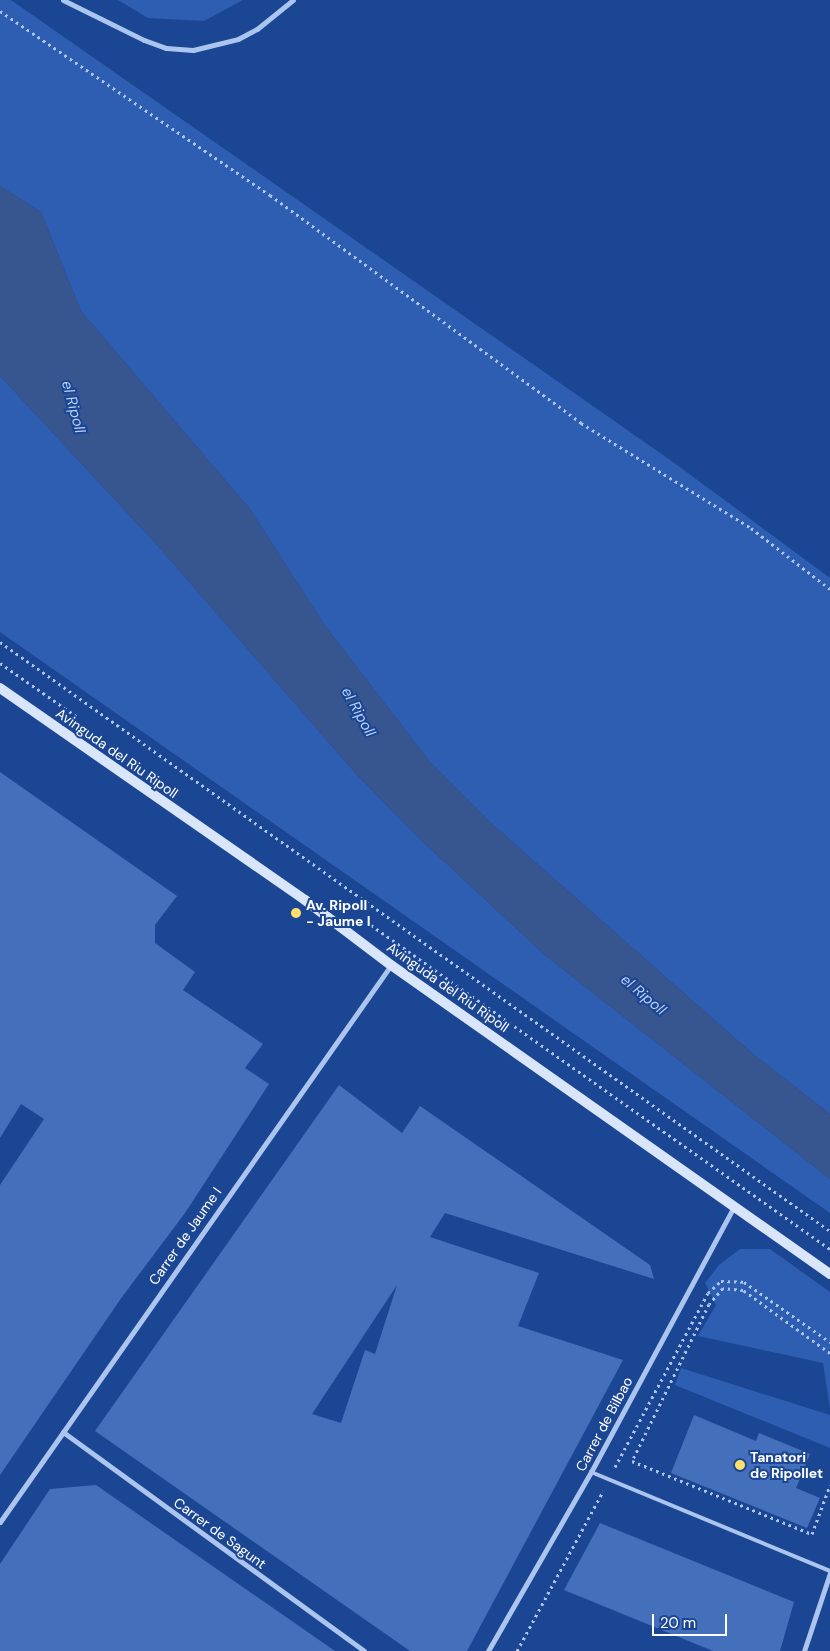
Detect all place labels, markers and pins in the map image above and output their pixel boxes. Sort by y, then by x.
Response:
place label: Av. Ripoll - Jaume I [306,897,370,930]
marker: Av. Ripoll - Jaume I [290,907,302,919]
place label: Tanatori de Ripollet [750,1449,823,1481]
marker: Tanatori de Ripollet [734,1459,746,1471]

